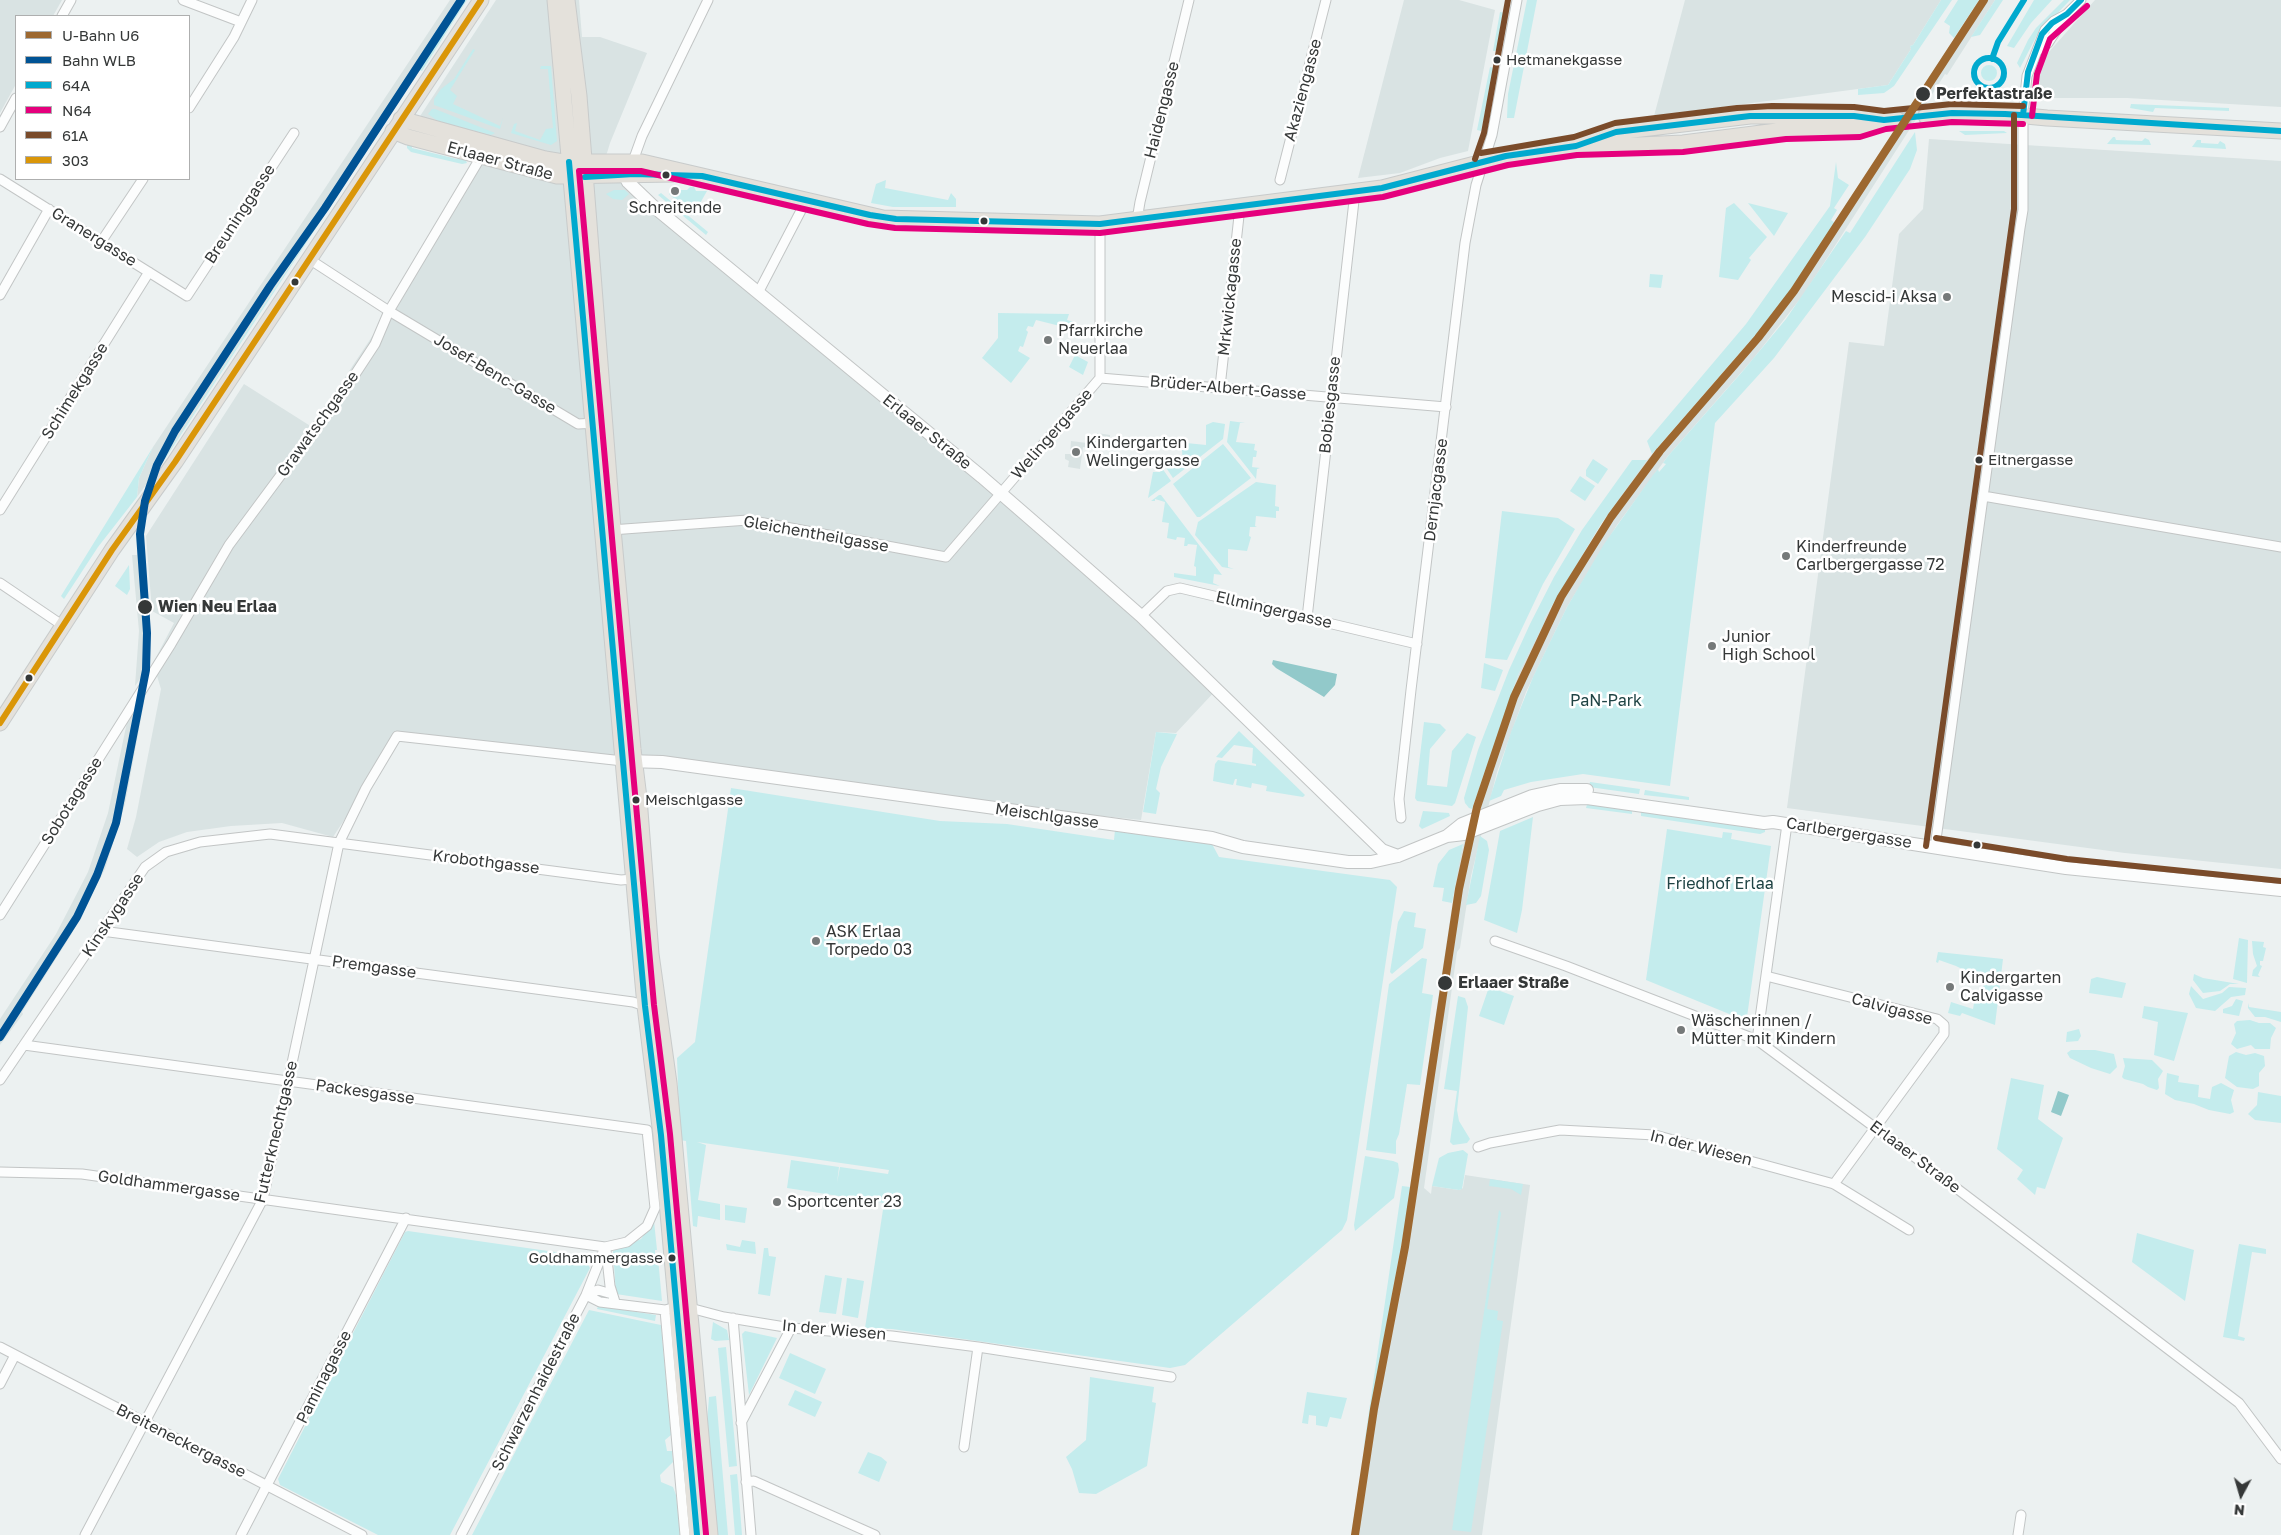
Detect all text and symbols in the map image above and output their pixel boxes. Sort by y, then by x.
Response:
legend [15,15,190,180]
text: U-Bahn U6 [62,26,139,44]
street label: Akaziengasse [1280,37,1326,143]
text: Bahn WLB [62,51,136,69]
place label: Hetmanekgasse [1506,51,1622,69]
marker: Hetmanekgasse [1492,55,1502,65]
street label: Haidengasse [1141,59,1183,161]
text: 64A [62,76,90,94]
place label: Perfektastraße [1936,84,2053,104]
marker: Perfektastraße [1914,85,1932,103]
text: N64 [62,101,92,119]
text: 61A [62,126,88,144]
street label: Erlaaer Straße [445,138,555,184]
text: 303 [62,151,89,169]
street label: Breuninggasse [201,161,279,267]
unlabelled marker [661,170,671,180]
marker: Schreitende [669,185,681,197]
place label: Schreitende [628,198,722,218]
street label: Granergasse [48,203,140,271]
unlabelled marker [979,216,989,226]
street label: Mrkwickagasse [1214,237,1246,357]
unlabelled marker [290,277,300,287]
place label: Mescid-i Aksa [1831,287,1937,307]
marker: Mescid-i Aksa [1941,291,1953,303]
place label: Pfarrkirche Neuerlaa [1058,321,1143,359]
street label: Josef-Benc-Gasse [430,330,560,418]
marker: Pfarrkirche Neuerlaa [1042,334,1054,346]
street label: Schimekgasse [38,339,112,443]
street label: Bobiesgasse [1315,356,1345,454]
street label: Grawatschgasse [273,367,363,481]
street label: Brüder-Albert-Gasse [1149,372,1307,404]
street label: Welingergasse [1008,385,1096,483]
street label: Erlaaer Straße [879,390,975,474]
place label: Kindergarten Welingergasse [1086,433,1200,471]
street label: Dernjacgasse [1420,437,1452,543]
marker: Kindergarten Welingergasse [1070,446,1082,458]
place label: Eitnergasse [1988,451,2073,469]
marker: Eitnergasse [1974,455,1984,465]
street label: Gleichentheilgasse [742,512,890,556]
place label: Kinderfreunde Carlbergergasse 72 [1796,537,1945,575]
marker: Kinderfreunde Carlbergergasse 72 [1780,550,1792,562]
street label: Ellmingergasse [1214,587,1334,633]
place label: Wien Neu Erlaa [158,597,277,617]
marker: Wien Neu Erlaa [136,598,154,616]
place label: Junior High School [1722,627,1815,665]
marker: Junior High School [1706,640,1718,652]
unlabelled marker [24,673,34,683]
park label: PaN-Park [1570,691,1642,711]
street label: Sobotagasse [37,754,107,848]
place label: Meischlgasse [645,791,743,809]
marker: Meischlgasse [631,795,641,805]
street label: Meischlgasse [994,799,1100,833]
street label: Carlbergergasse [1785,814,1913,852]
unlabelled marker [1972,840,1982,850]
street label: Krobothgasse [431,846,541,878]
street label: Kinskygasse [78,870,148,960]
park label: Friedhof Erlaa [1666,874,1774,894]
place label: ASK Erlaa Torpedo 03 [826,922,912,960]
marker: ASK Erlaa Torpedo 03 [810,935,822,947]
street label: Premgasse [331,952,417,982]
place label: Kindergarten Calvigasse [1960,968,2061,1006]
place label: Erlaaer Straße [1458,973,1569,993]
marker: Erlaaer Straße [1436,974,1454,992]
marker: Kindergarten Calvigasse [1944,981,1956,993]
street label: Calvigasse [1849,989,1935,1029]
place label: Wäscherinnen / Mütter mit Kindern [1691,1011,1836,1049]
marker: Wäscherinnen / Mütter mit Kindern [1675,1024,1687,1036]
street label: Futterknechtgasse [250,1059,302,1205]
street label: Packesgasse [314,1076,416,1108]
street label: Erlaaer Straße [1866,1117,1964,1197]
street label: In der Wiesen [1648,1126,1754,1170]
street label: Goldhammergasse [97,1167,241,1205]
place label: Sportcenter 23 [787,1192,902,1212]
marker: Sportcenter 23 [771,1196,783,1208]
place label: Goldhammergasse [529,1249,663,1267]
marker: Goldhammergasse [667,1253,677,1263]
street label: Schwarzenhaidestraße [488,1310,584,1474]
street label: In der Wiesen [781,1316,887,1344]
street label: Paminagasse [292,1327,356,1427]
street label: Breiteneckergasse [113,1400,249,1482]
north arrow [2216,1470,2266,1520]
text: N [2233,1501,2246,1519]

